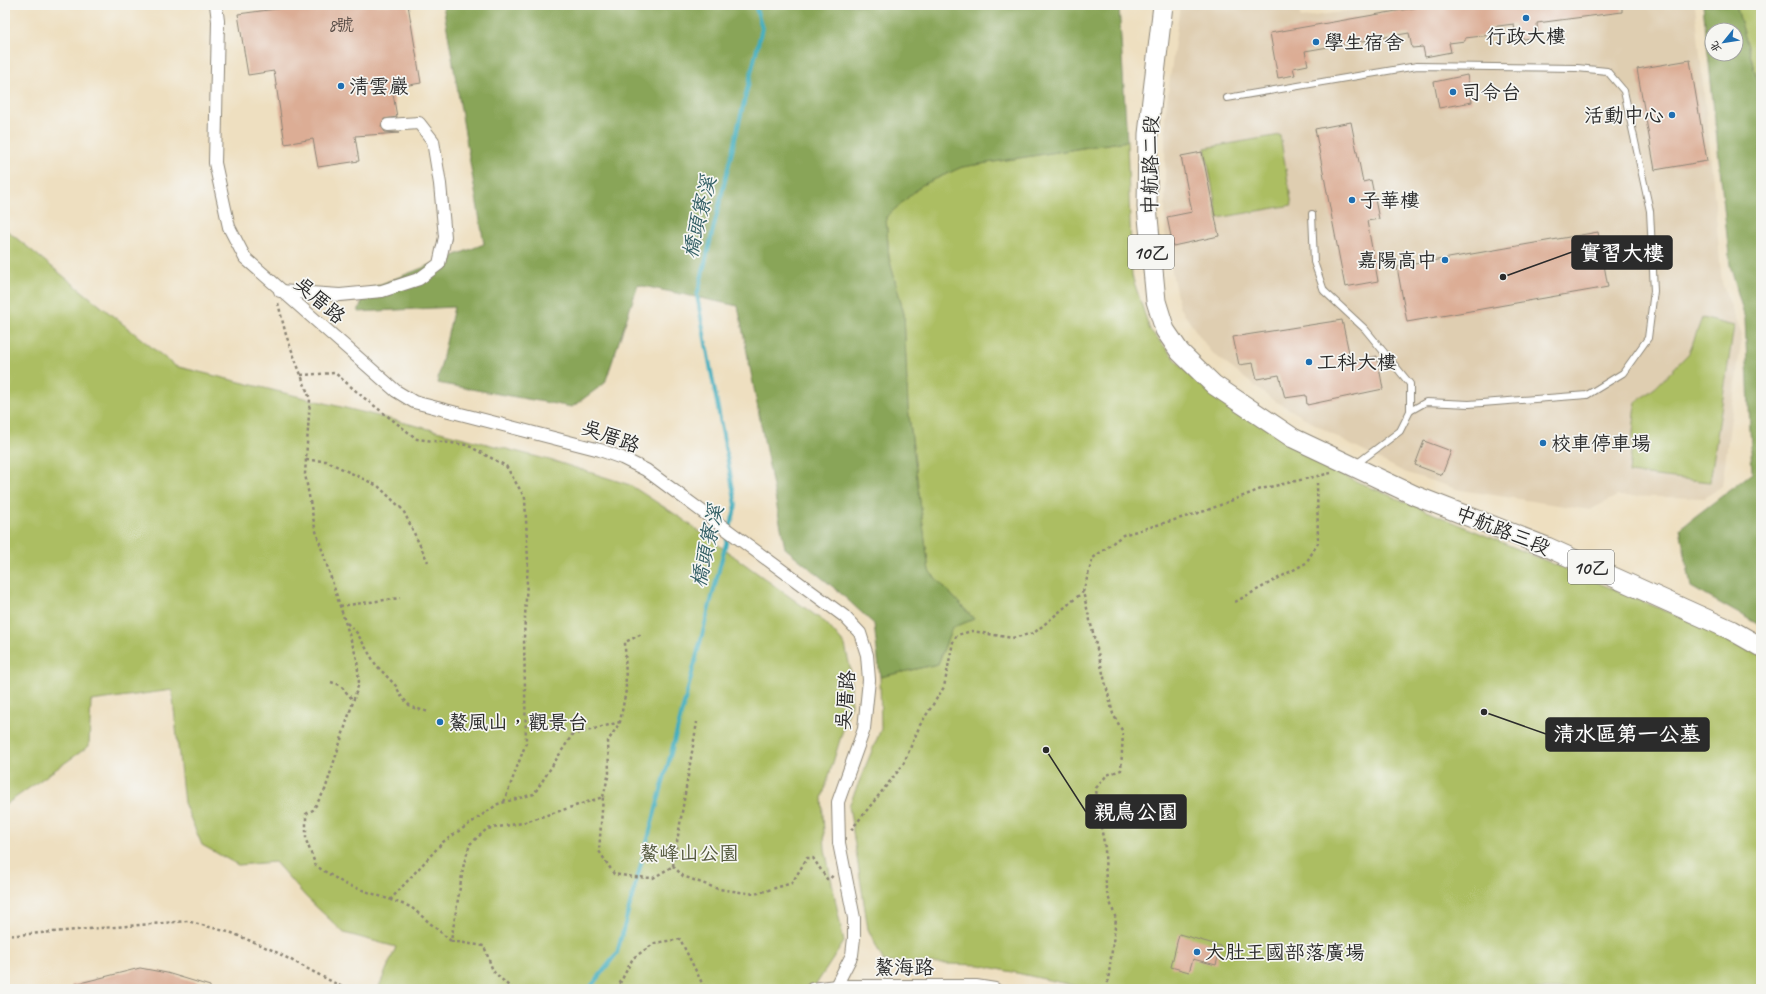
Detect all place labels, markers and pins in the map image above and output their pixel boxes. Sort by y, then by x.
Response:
marker: 行政大樓 [1521,13,1531,23]
place label: 行政大樓 [1486,24,1566,49]
place label: 學生宿舍 [1324,30,1404,55]
marker: 學生宿舍 [1311,37,1321,47]
place label: 清雲巖 [349,74,409,99]
place label: 司令台 [1461,80,1521,105]
marker: 清雲巖 [336,81,346,91]
marker: 司令台 [1448,87,1458,97]
place label: 活動中心 [1584,103,1664,128]
marker: 活動中心 [1667,110,1677,120]
place label: 子華樓 [1360,188,1420,213]
marker: 子華樓 [1347,195,1357,205]
callout: 實習大樓 [1572,236,1672,269]
place label: 嘉陽高中 [1357,248,1437,273]
marker: 嘉陽高中 [1440,255,1450,265]
place label: 工科大樓 [1317,350,1397,375]
marker: 工科大樓 [1304,357,1314,367]
place label: 校車停車場 [1551,431,1651,456]
marker: 校車停車場 [1538,438,1548,448]
place label: 鰲風山，觀景台 [448,710,588,735]
marker: 鰲風山，觀景台 [435,717,445,727]
callout: 清水區第一公墓 [1546,718,1709,751]
callout: 親鳥公園 [1086,795,1186,828]
place label: 大肚王國部落廣場 [1205,940,1365,965]
marker: 大肚王國部落廣場 [1192,947,1202,957]

